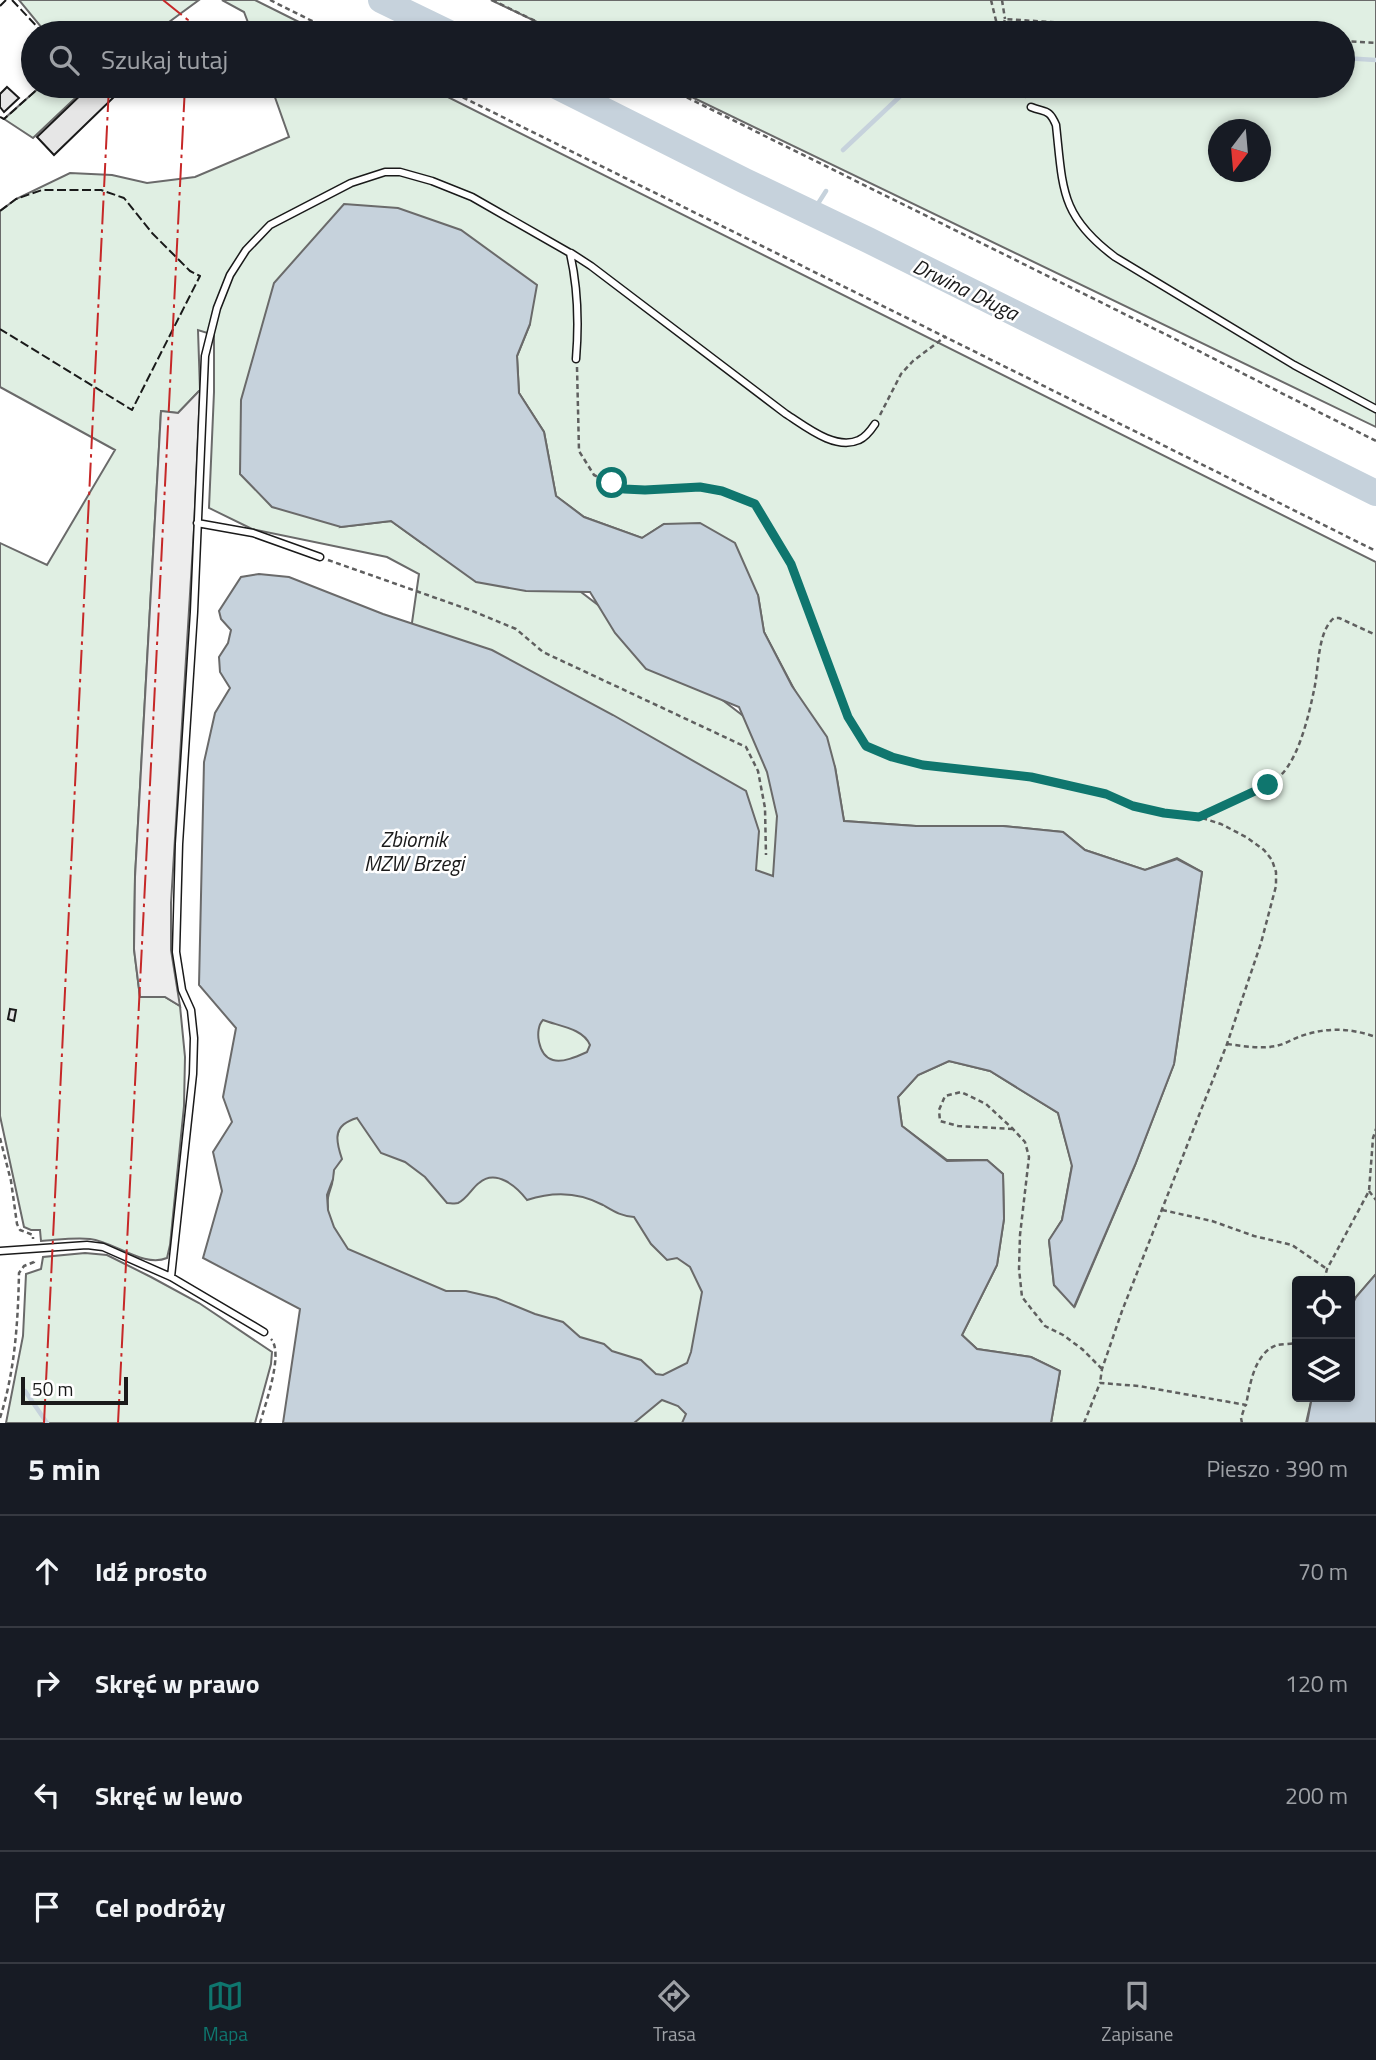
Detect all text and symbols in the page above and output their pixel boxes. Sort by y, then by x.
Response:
search box [21,21,1355,98]
text: Szukaj tutaj [101,40,228,79]
icon: search [45,41,83,79]
north arrow [1208,119,1271,182]
water label: Drwina Długa [908,250,1026,329]
route start [596,467,627,498]
route end [1252,769,1283,800]
water label: Zbiornik MZW Brzegi [364,823,467,879]
map controls [1292,1276,1355,1402]
button: locate [1292,1276,1355,1339]
button: layers [1292,1339,1355,1402]
scale bar [21,1374,128,1406]
text: 50 m [32,1374,73,1403]
text: 5 min [28,1446,101,1492]
text: Pieszo · 390 m [1206,1451,1348,1486]
icon: ahead [28,1552,66,1590]
text: Idź prosto [95,1552,207,1591]
text: 70 m [1298,1554,1348,1589]
icon: right [28,1664,66,1702]
text: Skręć w prawo [95,1664,260,1703]
text: 120 m [1285,1666,1348,1701]
icon: left [28,1776,66,1814]
text: Skręć w lewo [95,1776,243,1815]
text: 200 m [1285,1778,1348,1813]
icon: arrive [28,1888,66,1926]
text: Cel podróży [95,1888,225,1927]
tab: Mapa [203,1977,248,2048]
tab: Trasa [653,1977,696,2048]
tab: Zapisane [1101,1977,1173,2048]

